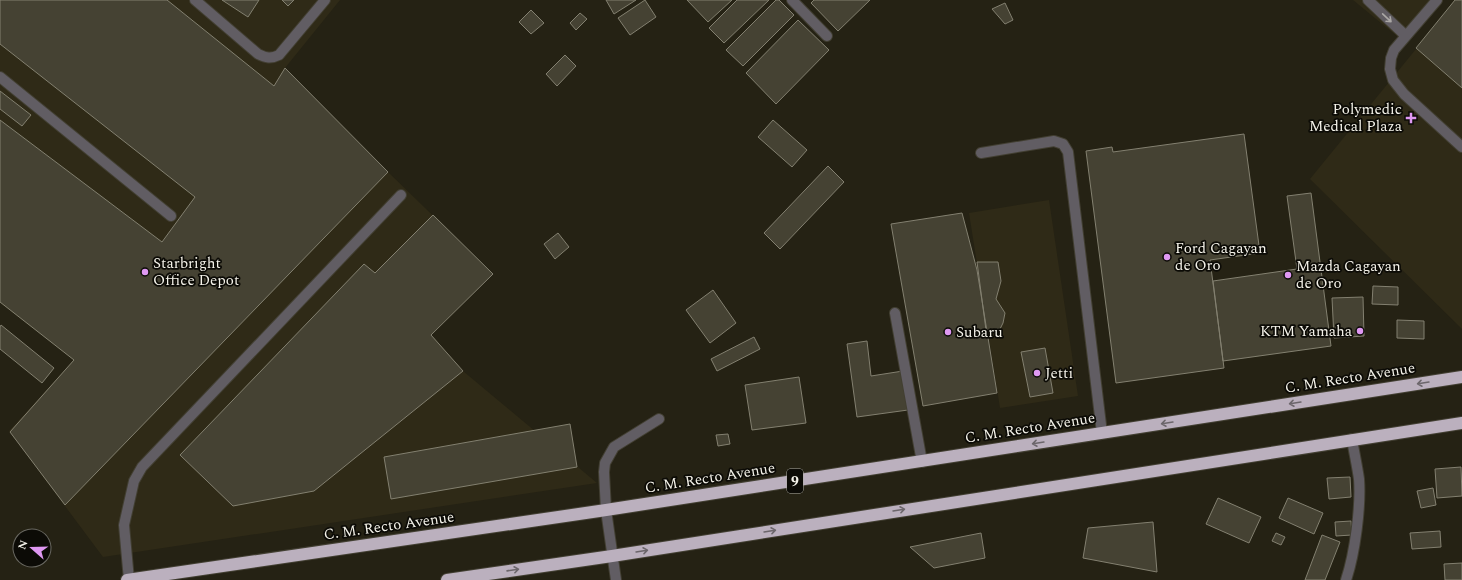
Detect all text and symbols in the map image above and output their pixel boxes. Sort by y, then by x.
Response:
one-way arrow [1382,13,1392,23]
place label: Polymedic Medical Plaza [1309,98,1403,138]
marker: Polymedic Medical Plaza [1405,112,1417,124]
place label: Ford Cagayan de Oro [1175,237,1267,277]
place label: Starbright Office Depot [153,252,239,292]
marker: Ford Cagayan de Oro [1162,252,1172,262]
place label: Mazda Cagayan de Oro [1296,255,1401,295]
marker: Starbright Office Depot [140,267,150,277]
marker: Mazda Cagayan de Oro [1283,270,1293,280]
place label: KTM Yamaha [1260,320,1353,343]
place label: Subaru [956,321,1003,344]
marker: KTM Yamaha [1355,326,1365,336]
marker: Subaru [943,327,953,337]
street label: C. M. Recto Avenue [1283,356,1417,400]
place label: Jetti [1045,362,1073,385]
marker: Jetti [1032,368,1042,378]
one-way arrow [1417,379,1430,387]
one-way arrow [1289,399,1302,407]
street label: C. M. Recto Avenue [963,406,1097,450]
one-way arrow [1160,419,1173,427]
one-way arrow [1032,439,1045,447]
street label: C. M. Recto Avenue [643,456,777,500]
road number: 9 [787,469,803,493]
street label: C. M. Recto Avenue [322,505,456,547]
one-way arrow [892,506,905,514]
one-way arrow [763,527,776,535]
north arrow [12,528,52,568]
text: N [14,538,33,552]
one-way arrow [635,547,648,555]
one-way arrow [506,566,519,574]

